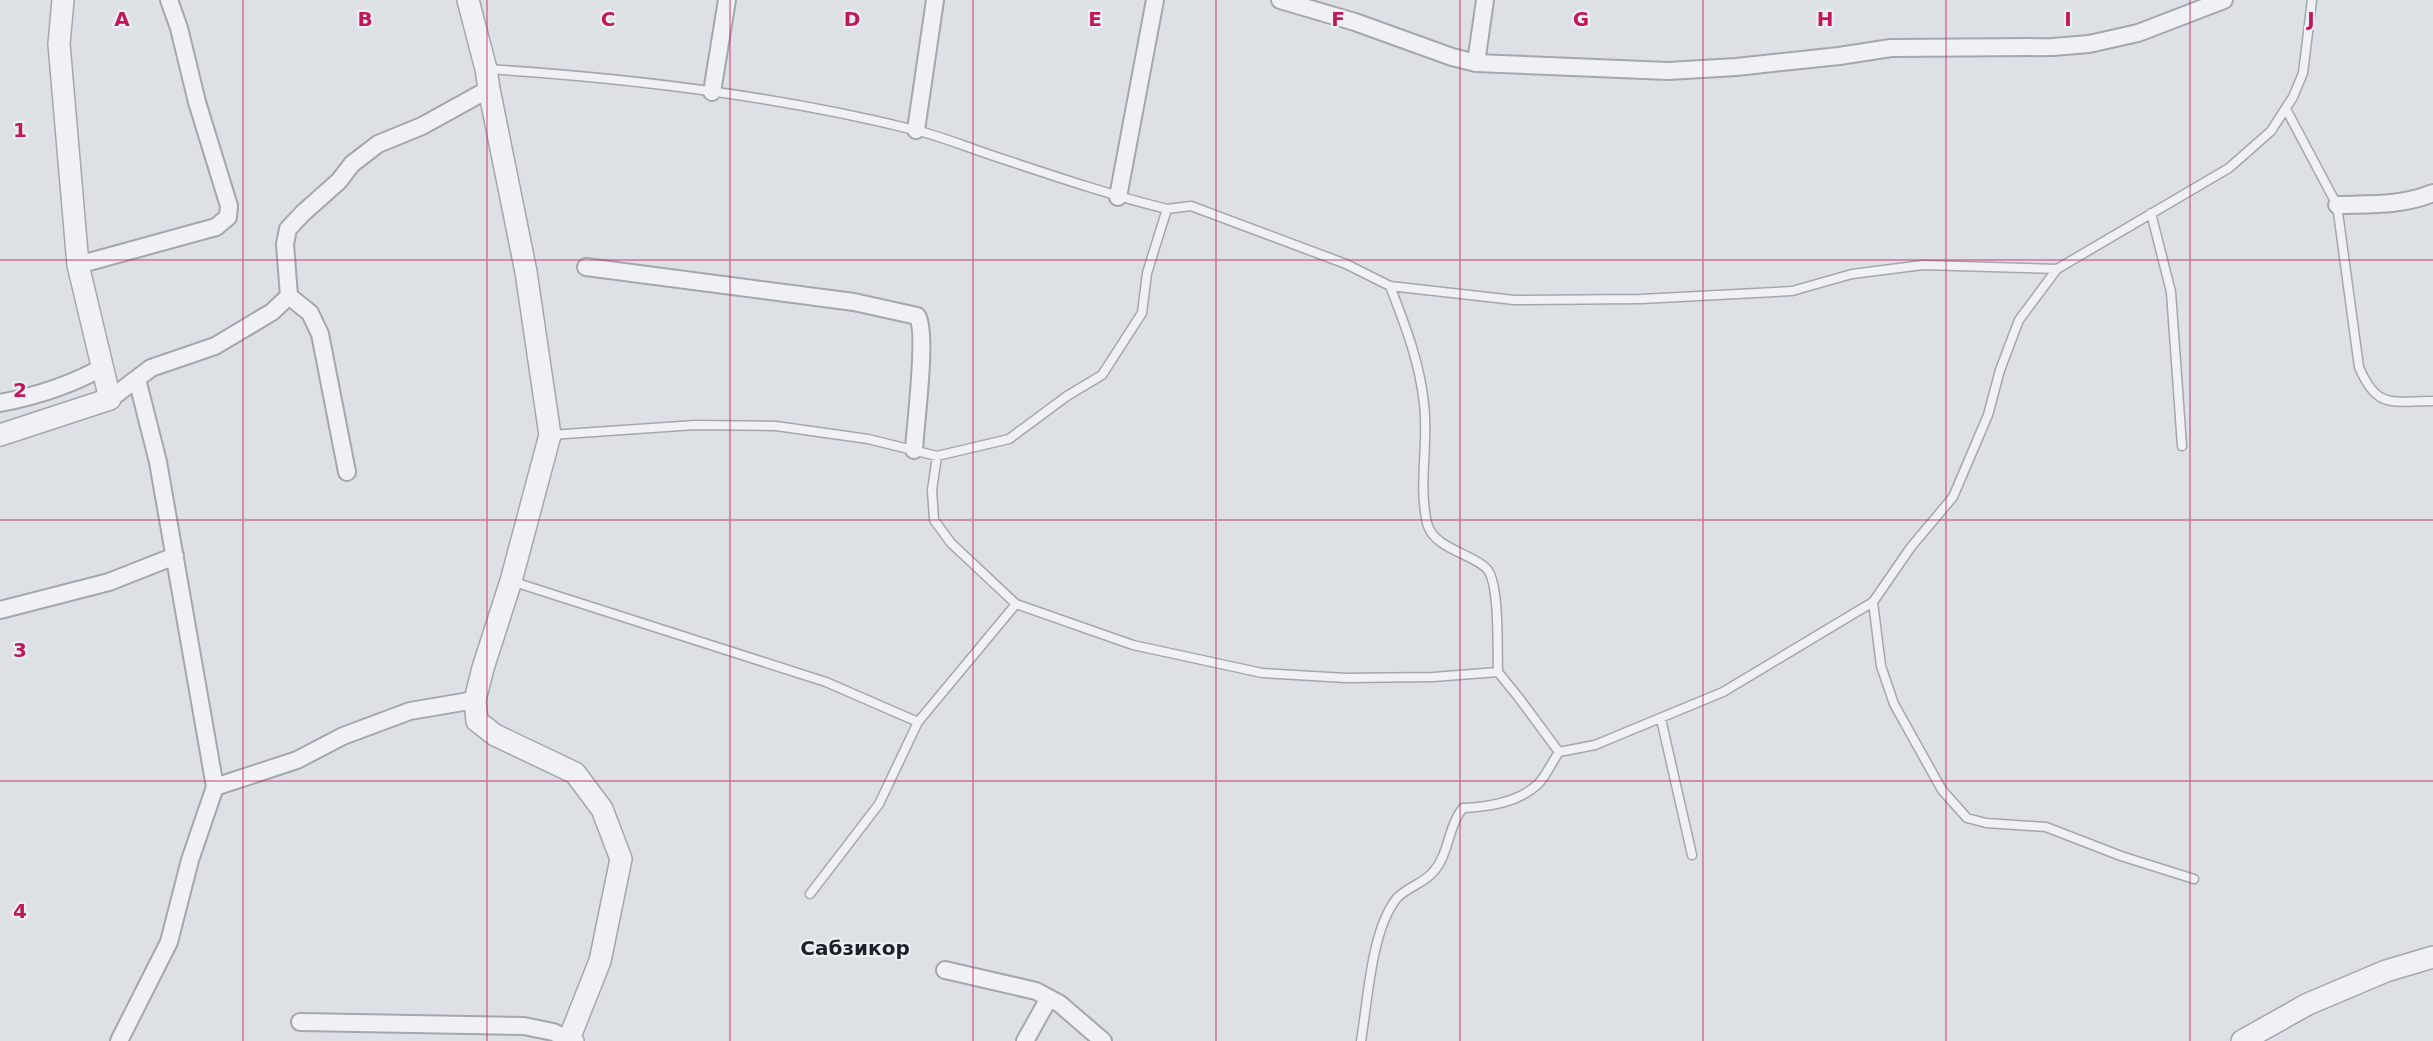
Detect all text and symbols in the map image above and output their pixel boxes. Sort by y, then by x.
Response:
text: A [114,7,130,31]
text: B [357,7,373,31]
text: C [601,7,615,31]
text: D [844,7,860,31]
text: E [1088,7,1102,31]
text: F [1331,7,1345,31]
text: G [1573,7,1589,31]
text: H [1817,7,1833,31]
text: I [2064,7,2072,31]
text: J [2305,7,2315,31]
text: 1 [13,118,27,142]
text: 2 [13,378,27,402]
text: 3 [13,638,27,662]
text: 4 [13,899,27,923]
district label: Сабзикор [800,936,910,960]

